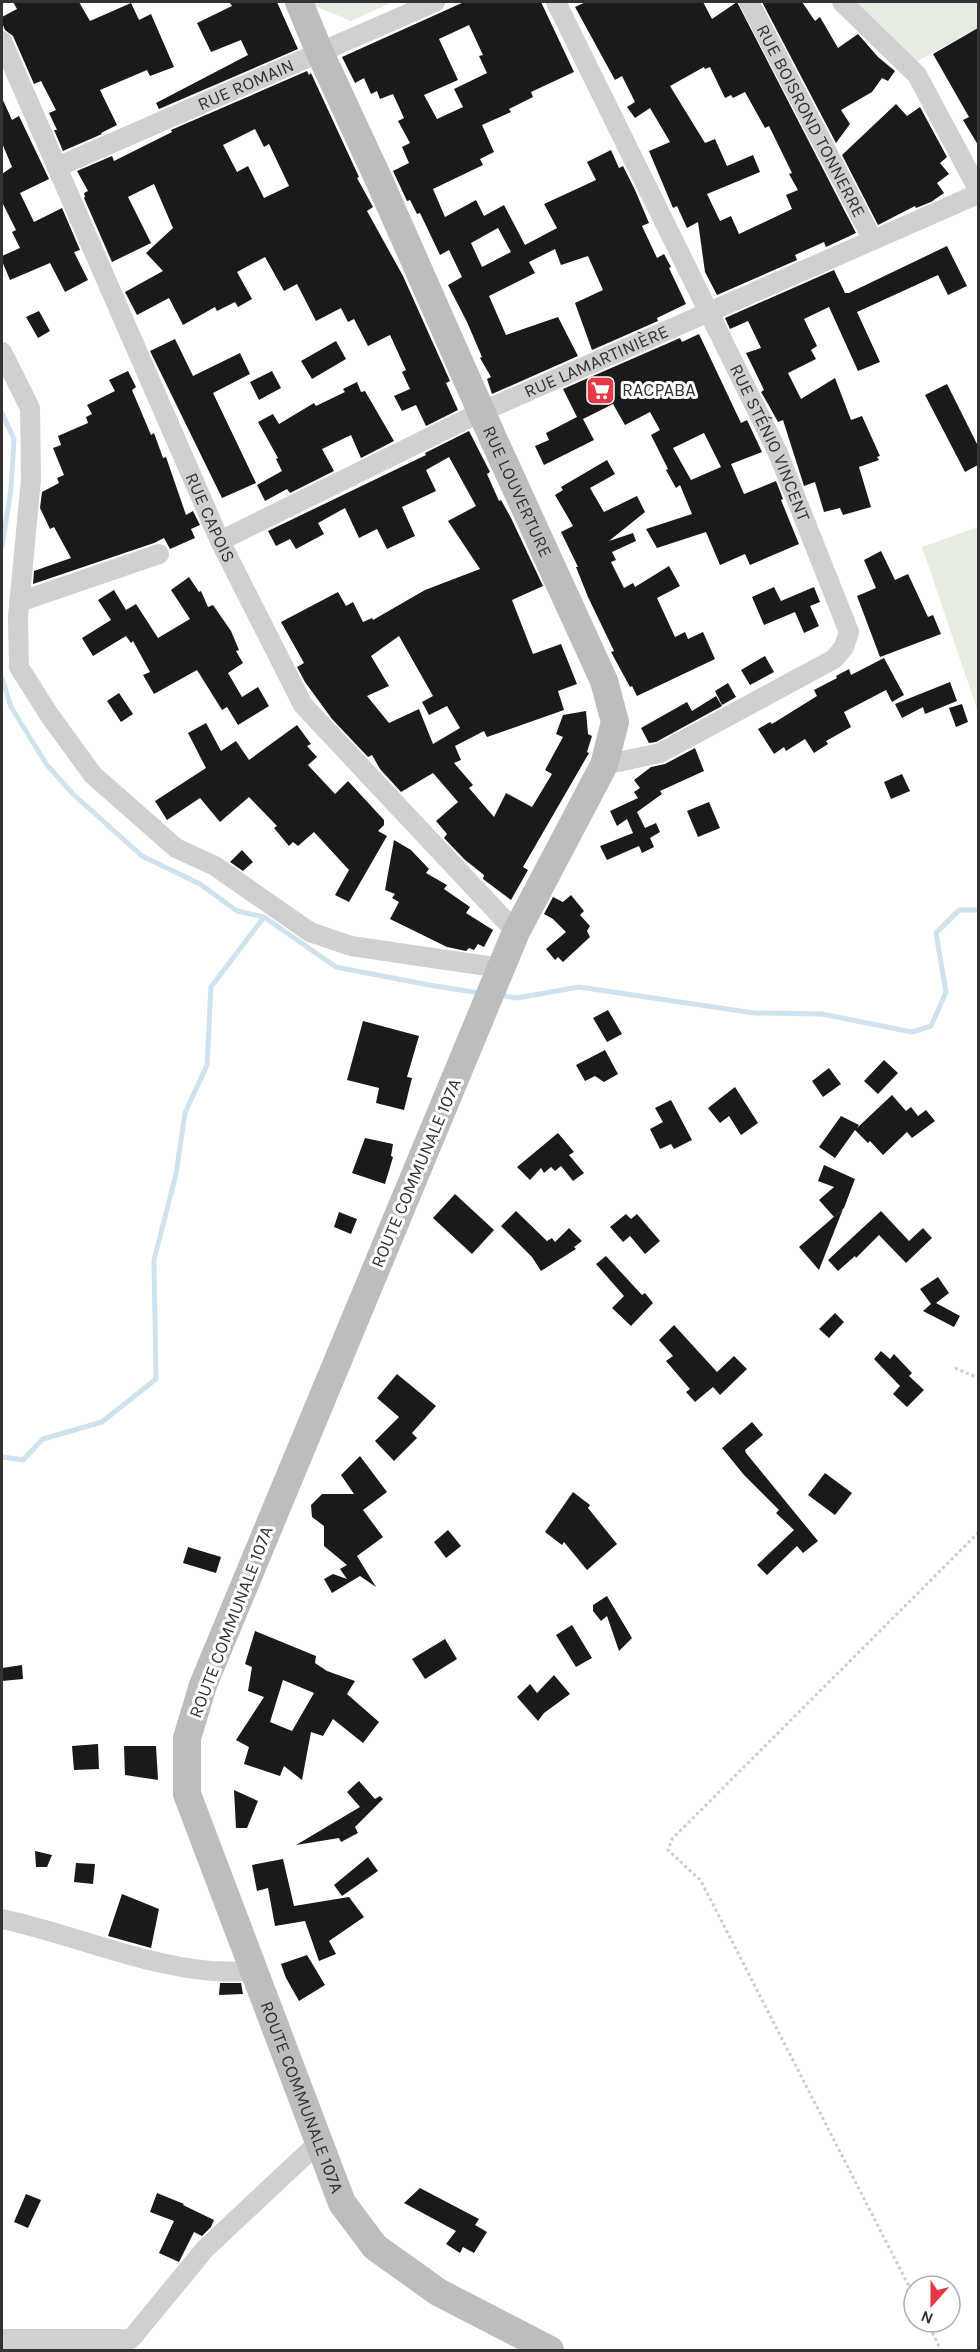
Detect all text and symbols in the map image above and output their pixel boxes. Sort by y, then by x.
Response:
street label: RUE BOISROND TONNERRE [752,21,870,221]
street label: RUE ROMAIN [194,54,297,115]
street label: RUE LAMARTINIÈRE [521,320,672,403]
street label: RUE STÉNIO VINCENT [725,360,815,525]
supermarket icon: RACPABA [585,374,617,406]
place label: RACPABA [622,379,696,401]
street label: RUE LOUVERTURE [478,422,557,561]
street label: RUE CAPOIS [181,469,240,566]
street label: ROUTE COMMUNALE 107A [366,1075,466,1271]
street label: ROUTE COMMUNALE 107A [184,1523,278,1721]
street label: ROUTE COMMUNALE 107A [255,1998,348,2196]
north arrow [902,2274,962,2334]
text: N [918,2307,936,2328]

